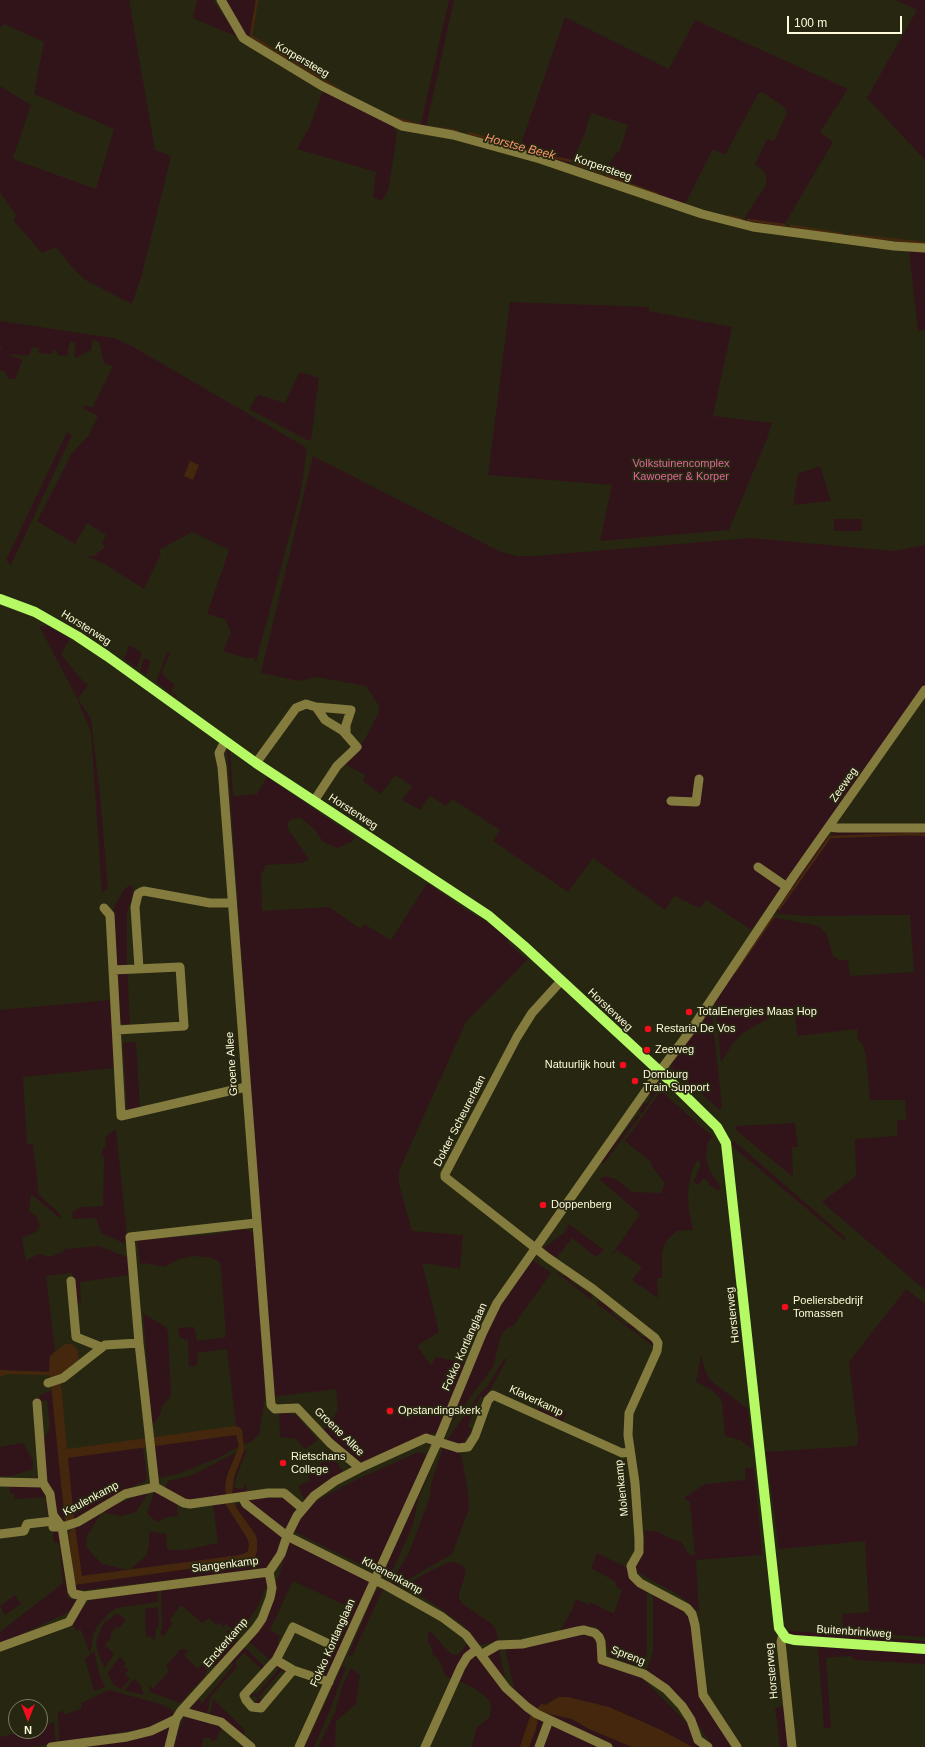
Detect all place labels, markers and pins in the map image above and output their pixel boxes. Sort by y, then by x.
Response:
place label: TotalEnergies Maas Hop [697,1005,817,1019]
marker: TotalEnergies Maas Hop [684,1007,694,1017]
place label: Restaria De Vos [656,1022,735,1036]
marker: Restaria De Vos [643,1024,653,1034]
place label: Zeeweg [655,1043,694,1057]
marker: Zeeweg [642,1045,652,1055]
place label: Natuurlijk hout [545,1058,615,1072]
marker: Natuurlijk hout [618,1060,628,1070]
place label: Domburg Train Support [643,1068,709,1094]
marker: Domburg Train Support [630,1076,640,1086]
place label: Doppenberg [551,1198,612,1212]
marker: Doppenberg [538,1200,548,1210]
place label: Poeliersbedrijf Tomassen [793,1294,863,1320]
marker: Poeliersbedrijf Tomassen [780,1302,790,1312]
place label: Opstandingskerk [398,1404,481,1418]
marker: Opstandingskerk [385,1406,395,1416]
place label: Rietschans College [291,1450,345,1476]
marker: Rietschans College [278,1458,288,1468]

